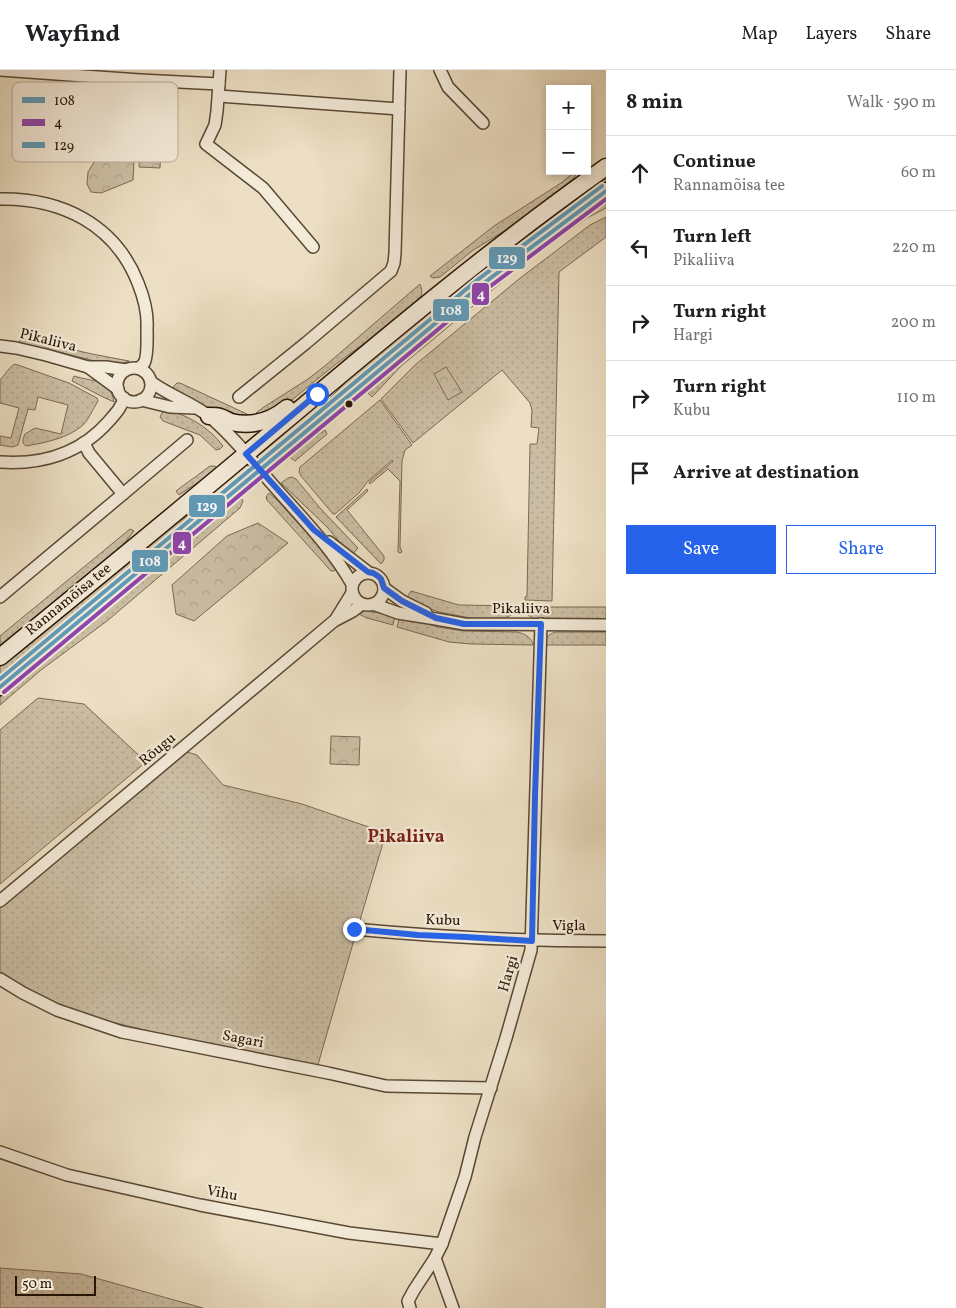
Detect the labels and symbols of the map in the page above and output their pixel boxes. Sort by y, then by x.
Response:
legend [12,82,178,162]
text: 108 [54,92,75,111]
text: 4 [54,114,62,133]
text: 129 [54,137,74,156]
line badge: 129 [488,246,526,270]
text: 129 [497,250,518,269]
line badge: 4 [471,282,490,306]
text: 4 [477,286,486,305]
line badge: 108 [432,298,470,322]
text: 108 [440,302,462,321]
street label: Pikaliiva [17,324,79,358]
route start [306,383,329,406]
unlabelled marker [344,399,354,409]
line badge: 129 [188,494,226,518]
text: 129 [197,498,218,517]
line badge: 4 [172,531,192,555]
text: 4 [178,535,187,554]
line badge: 108 [131,549,169,573]
text: 108 [139,553,161,572]
street label: Rannamõisa tee [22,559,116,641]
street label: Pikaliiva [492,599,550,620]
street label: Rõugu [135,728,181,772]
district label: Pikaliiva [367,825,445,850]
street label: Kubu [425,910,461,932]
street label: Vigla [552,916,586,937]
route end [343,918,366,941]
street label: Hargi [494,953,524,995]
street label: Sagari [221,1026,265,1054]
street label: Vihu [205,1181,239,1207]
scale bar [15,1273,96,1296]

